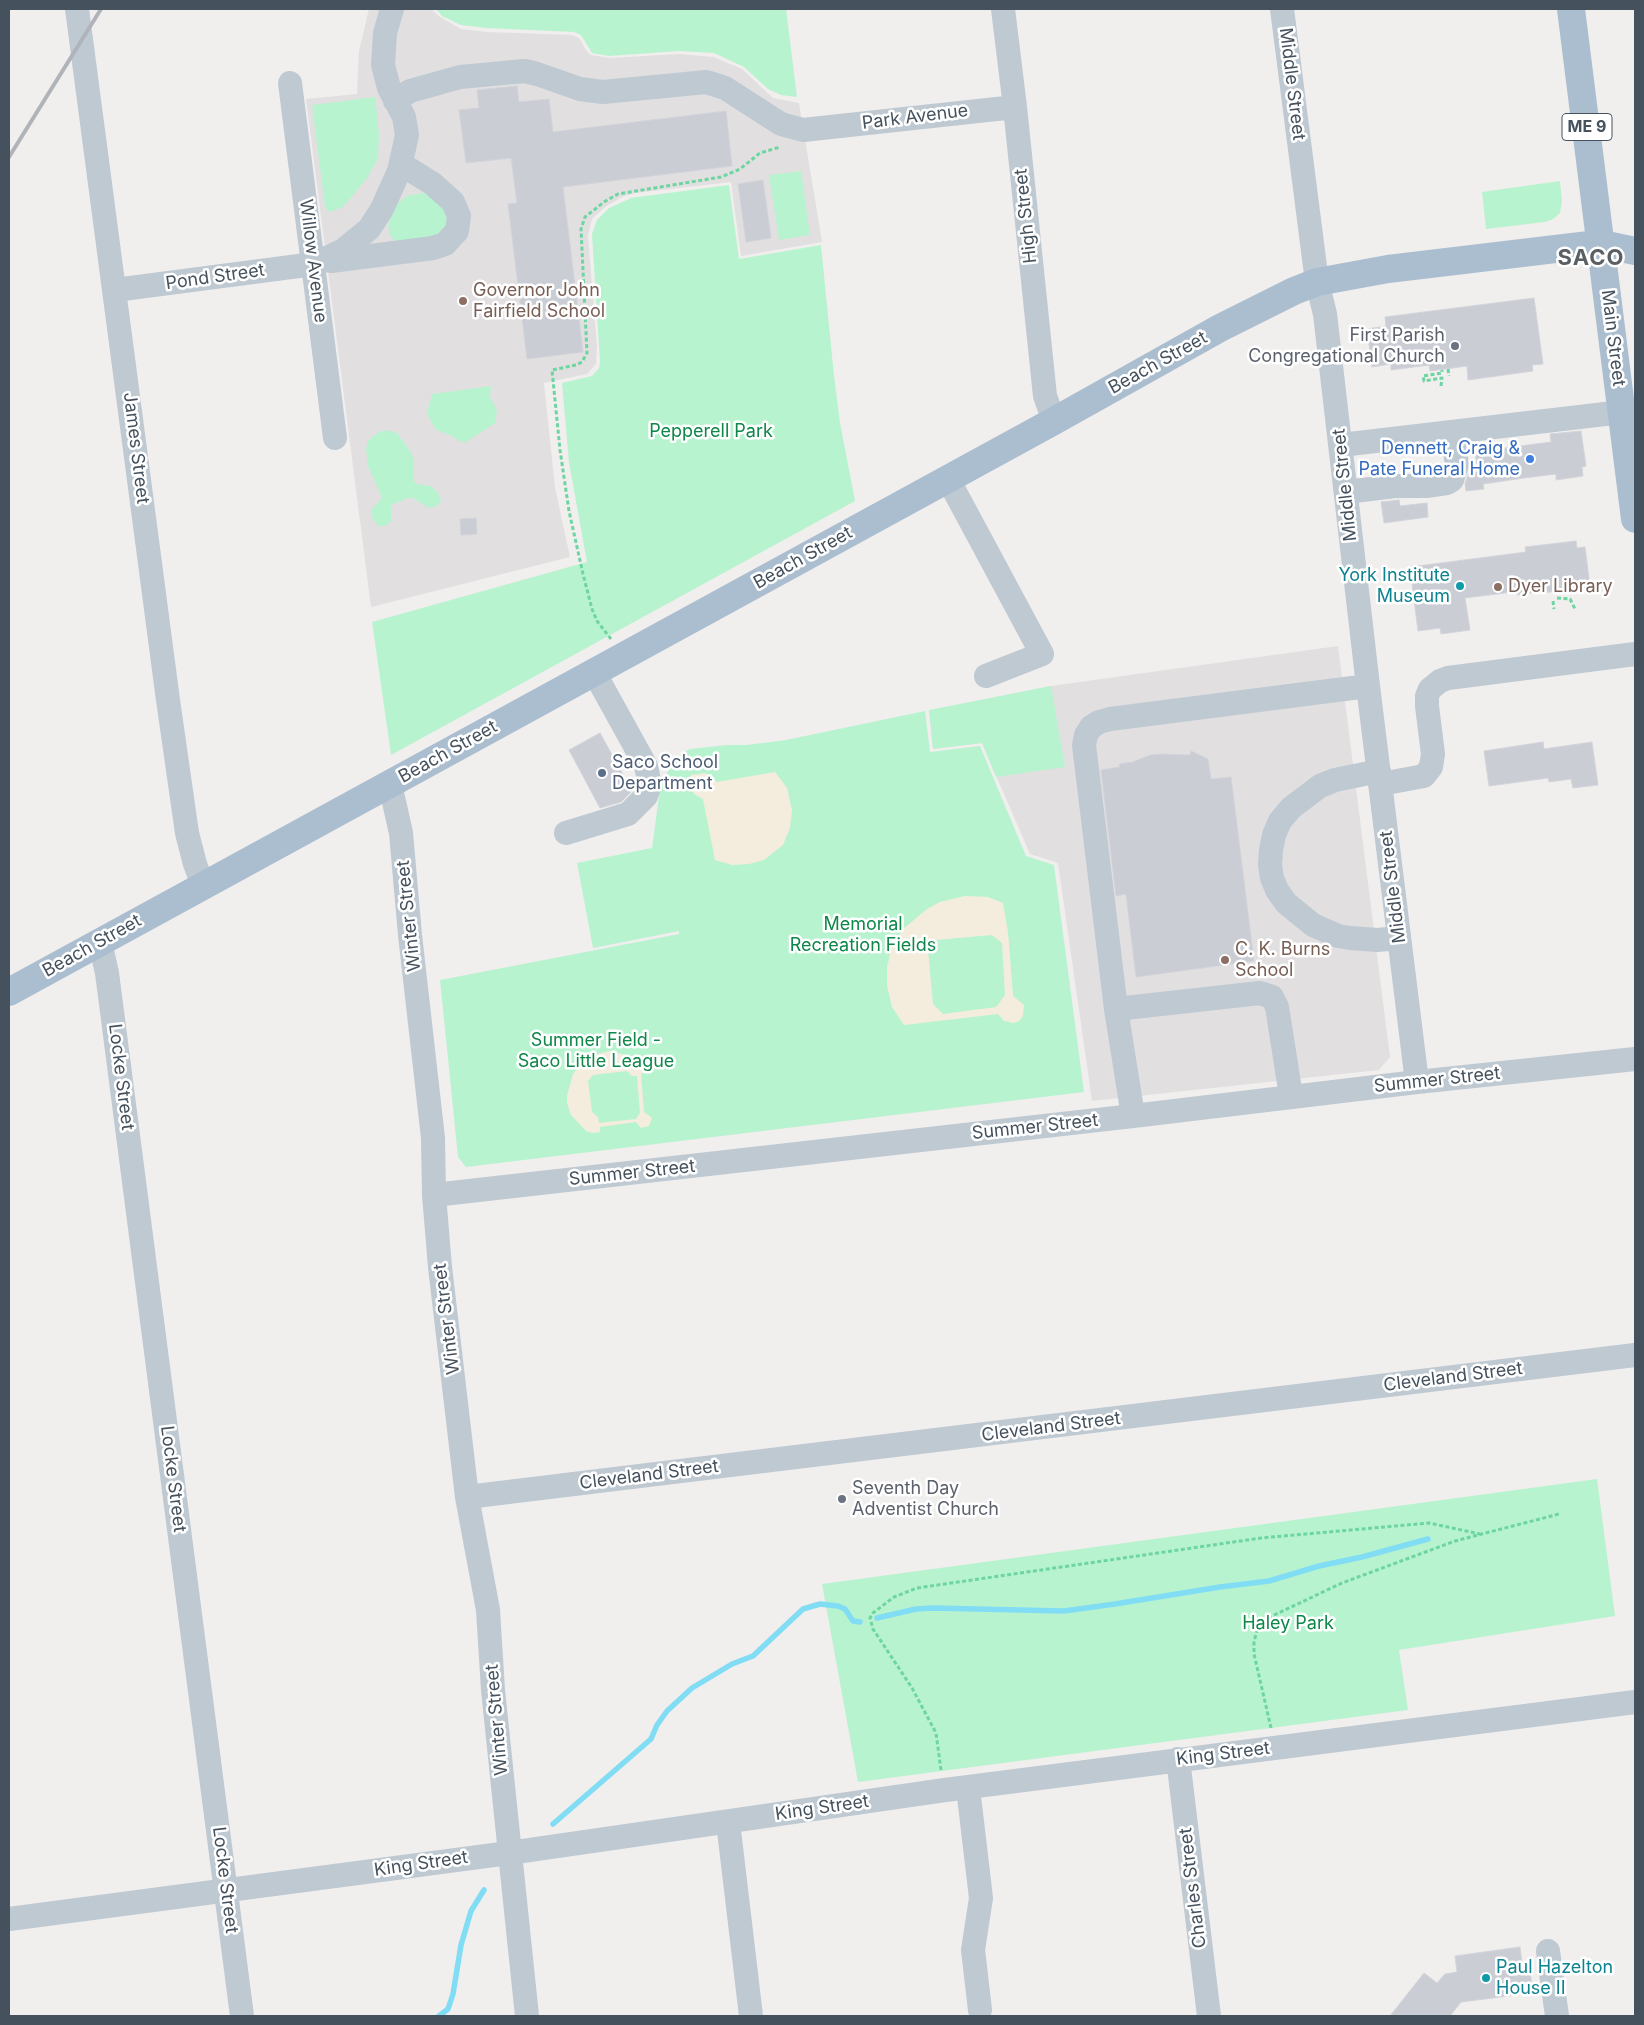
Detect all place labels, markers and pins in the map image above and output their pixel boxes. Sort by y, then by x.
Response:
place label: Governor John Fairfield School [473,280,605,322]
marker: Governor John Fairfield School [457,295,469,307]
place label: First Parish Congregational Church [1248,325,1445,368]
marker: First Parish Congregational Church [1449,340,1461,352]
place label: Dennett, Craig & Pate Funeral Home [1359,438,1520,480]
marker: Dennett, Craig & Pate Funeral Home [1524,453,1536,465]
place label: York Institute Museum [1338,565,1450,608]
place label: Dyer Library [1508,576,1613,598]
marker: York Institute Museum [1454,580,1466,592]
marker: Dyer Library [1492,581,1504,593]
place label: Saco School Department [612,752,718,794]
marker: Saco School Department [596,767,608,779]
place label: C. K. Burns School [1235,939,1330,982]
marker: C. K. Burns School [1219,954,1231,966]
place label: Seventh Day Adventist Church [852,1478,999,1520]
marker: Seventh Day Adventist Church [836,1493,848,1505]
place label: Paul Hazelton House II [1496,1957,1613,2000]
marker: Paul Hazelton House II [1480,1972,1492,1984]

